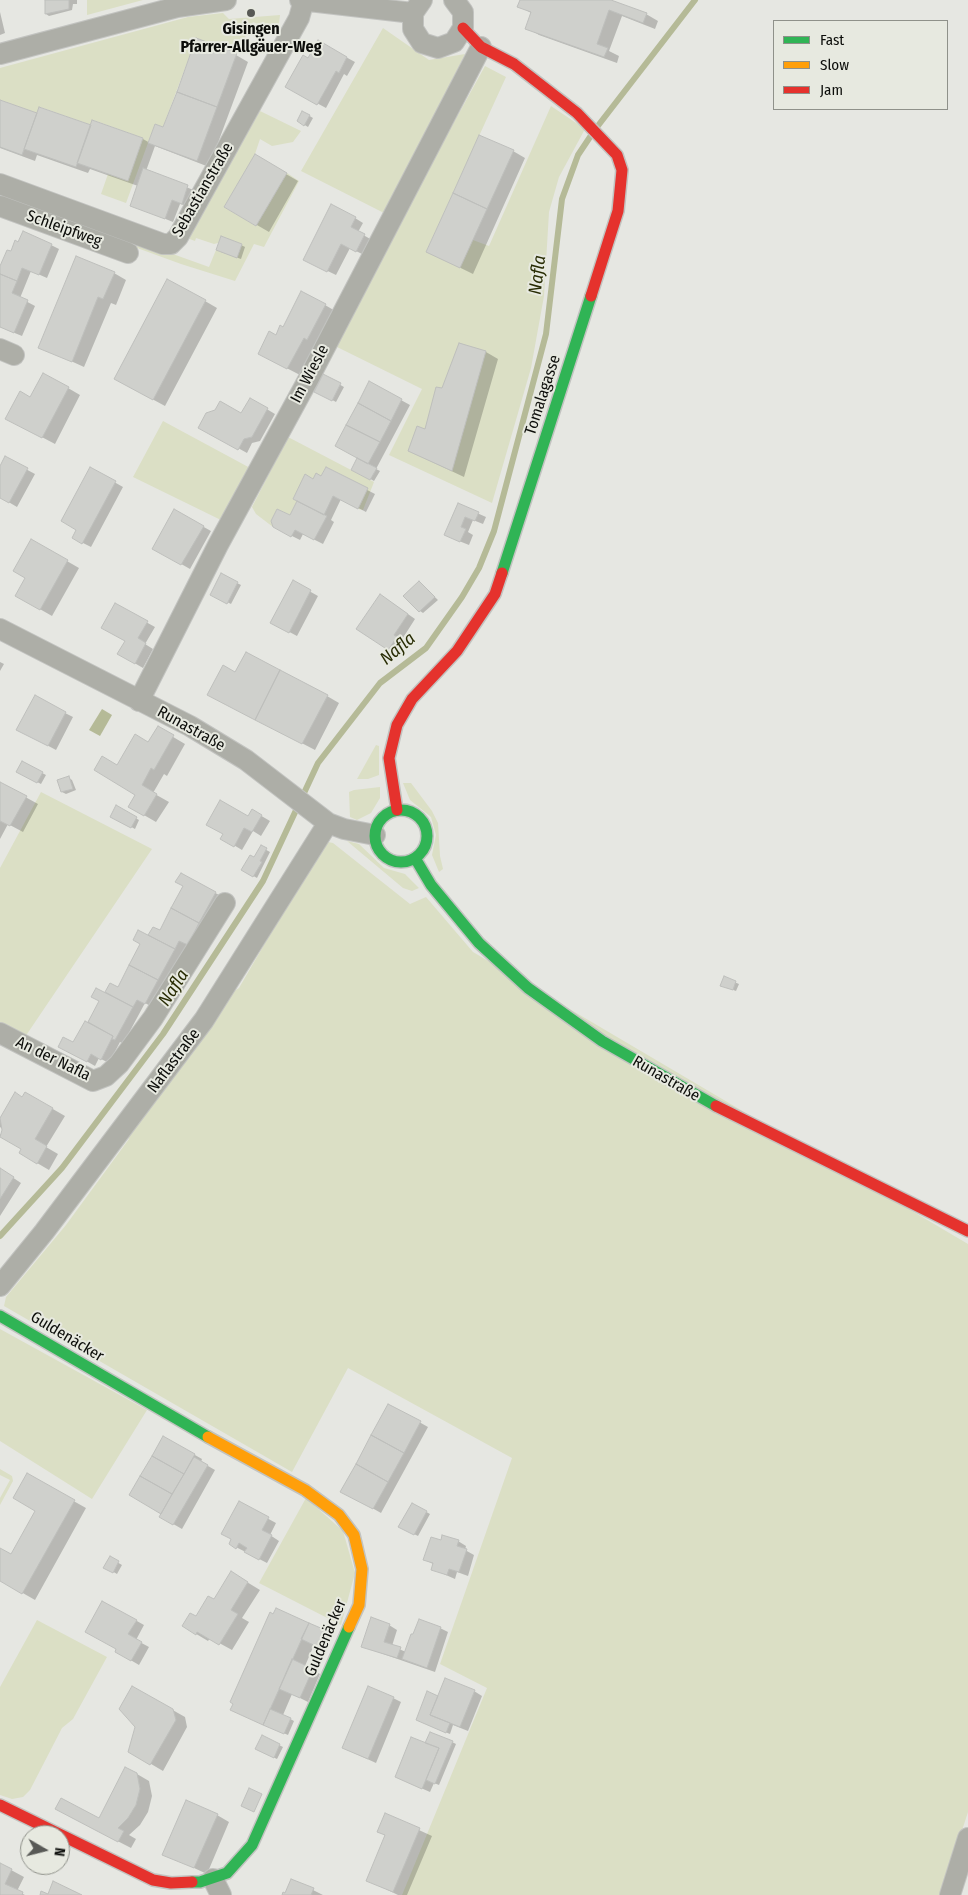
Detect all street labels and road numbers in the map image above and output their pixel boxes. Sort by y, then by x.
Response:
street label: Sebastianstraße [168,139,238,241]
street label: Schleipfweg [24,207,104,251]
street label: Im Wiesle [287,342,333,406]
street label: Tomalagasse [521,353,565,437]
street label: Runastraße [154,702,228,756]
street label: Naflastraße [144,1025,204,1097]
street label: An der Nafla [13,1033,93,1085]
street label: Runastraße [629,1052,703,1106]
street label: Guldenäcker [27,1308,107,1366]
street label: Guldenäcker [301,1596,351,1680]

